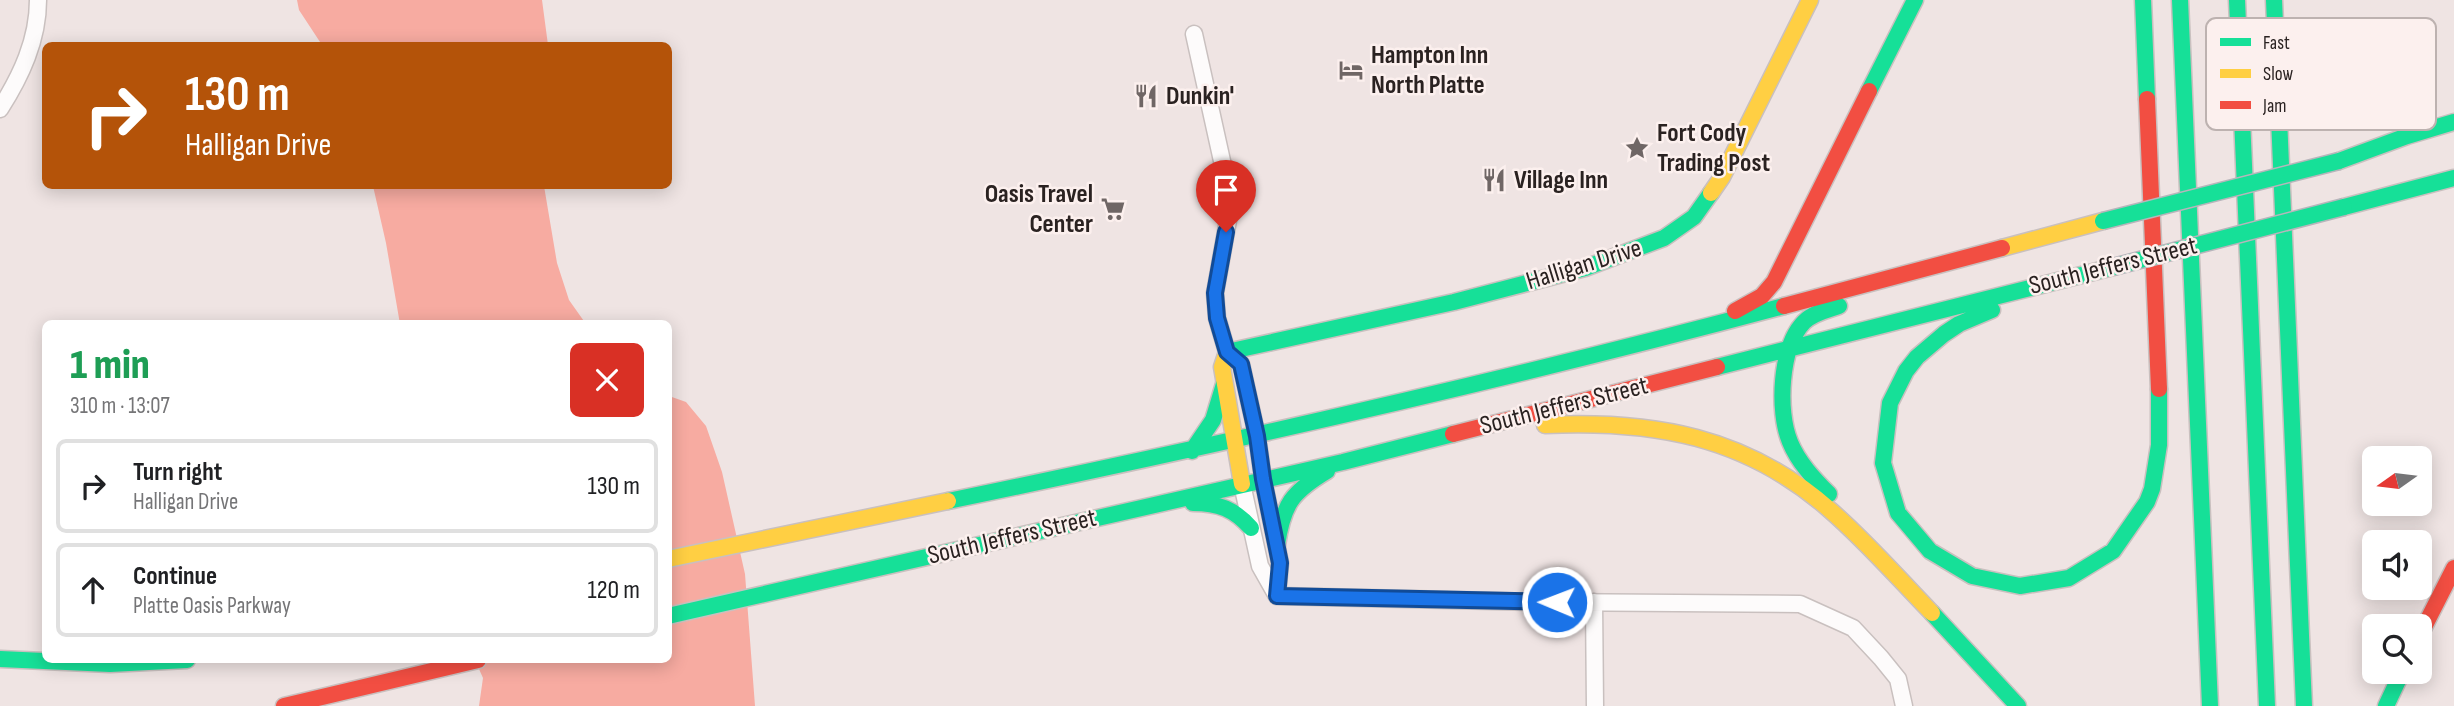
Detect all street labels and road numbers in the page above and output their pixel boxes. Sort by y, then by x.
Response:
street label: South Jeffers Street [2026,230,2200,302]
street label: Halligan Drive [1523,233,1645,297]
street label: South Jeffers Street [1477,370,1651,442]
street label: South Jeffers Street [925,503,1099,571]

